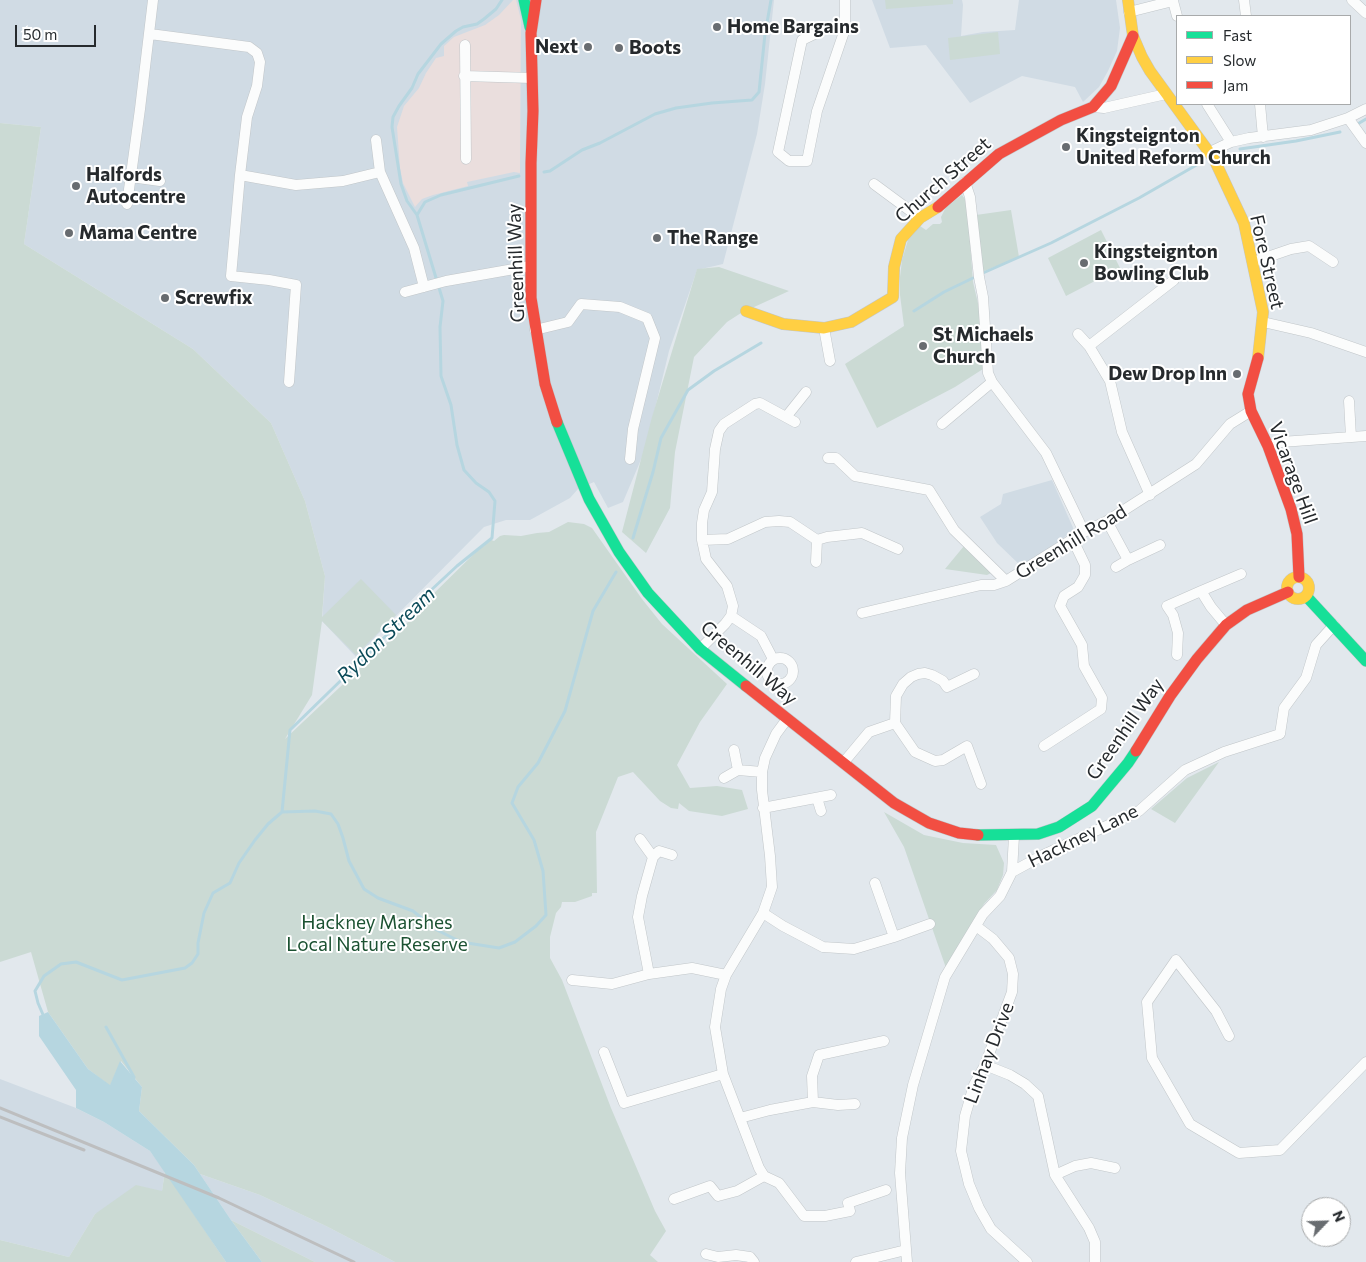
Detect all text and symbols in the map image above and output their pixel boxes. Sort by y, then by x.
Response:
scale bar [18,15,99,47]
legend [1176,15,1351,105]
place label: Home Bargains [727,16,859,38]
marker: Home Bargains [711,21,723,33]
text: 50 m [23,25,57,43]
text: Fast [1223,26,1252,44]
place label: Next [535,36,578,58]
place label: Boots [629,37,681,59]
marker: Next [582,41,594,53]
marker: Boots [613,42,625,54]
text: Slow [1223,51,1256,69]
text: Jam [1223,76,1248,94]
place label: Kingsteignton United Reform Church [1076,125,1271,169]
street label: Church Street [890,132,996,228]
marker: Kingsteignton United Reform Church [1060,141,1072,153]
place label: Halfords Autocentre [86,164,185,208]
marker: Halfords Autocentre [70,180,82,192]
street label: Greenhill Way [503,203,529,323]
street label: Fore Street [1245,212,1289,312]
place label: Mama Centre [79,222,197,244]
marker: Mama Centre [63,227,75,239]
place label: The Range [667,227,758,249]
marker: The Range [651,232,663,244]
place label: Kingsteignton Bowling Club [1094,241,1218,285]
marker: Kingsteignton Bowling Club [1078,257,1090,269]
place label: Screwfix [175,287,253,309]
marker: Screwfix [159,292,171,304]
place label: St Michaels Church [933,324,1034,368]
marker: St Michaels Church [917,340,929,352]
place label: Dew Drop Inn [1108,363,1227,385]
marker: Dew Drop Inn [1231,368,1243,380]
street label: Vicarage Hill [1264,419,1322,527]
street label: Greenhill Road [1011,500,1131,584]
water label: Rydon Stream [332,582,440,688]
street label: Greenhill Way [696,616,802,710]
street label: Greenhill Way [1082,674,1168,784]
street label: Hackney Lane [1024,800,1142,872]
park label: Hackney Marshes Local Nature Reserve [286,912,468,956]
street label: Linhay Drive [959,999,1019,1107]
north arrow [1301,1197,1351,1247]
text: N [1329,1208,1349,1224]

